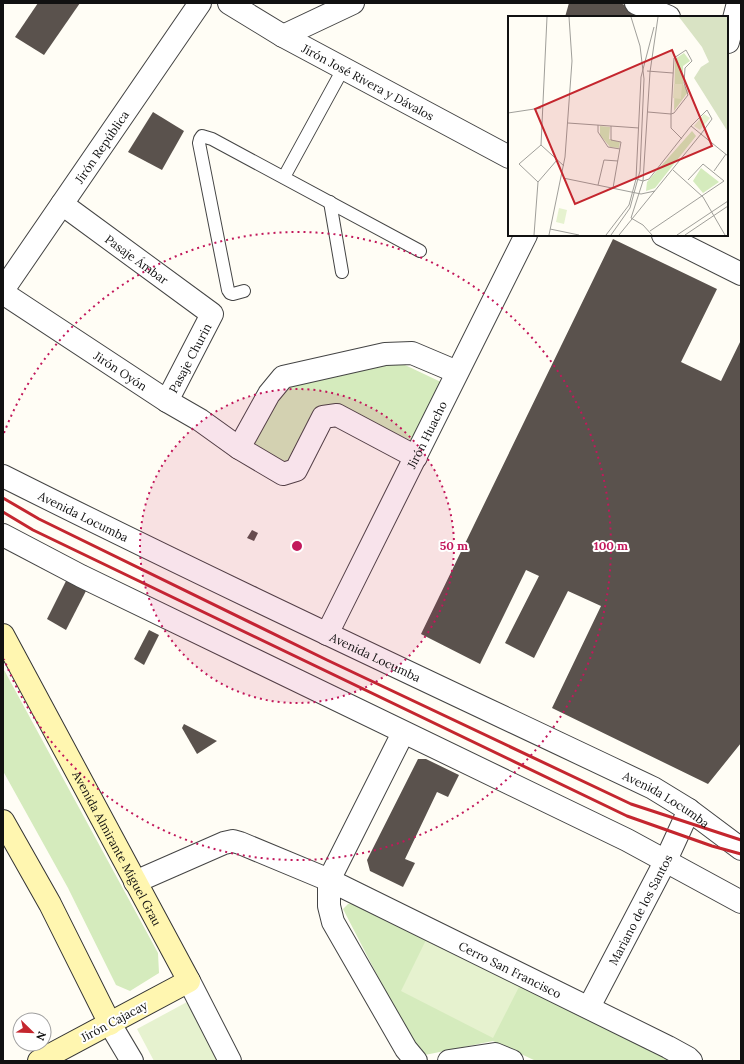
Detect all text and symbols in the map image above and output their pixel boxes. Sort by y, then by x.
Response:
inset map [508,16,728,236]
street label: Jirón José Rivera y Dávalos [299,40,437,123]
street label: Jirón República [71,107,132,187]
street label: Pasaje Ámbar [102,231,172,288]
street label: Pasaje Churin [165,321,215,395]
street label: Jirón Oyón [91,347,150,393]
street label: Jirón Huacho [403,398,450,472]
street label: Avenida Locumba [35,487,131,545]
text: 50 m [440,538,468,553]
text: 100 m [594,538,628,553]
centre of rings [290,539,304,553]
street label: Avenida Locumba [327,628,423,685]
street label: Avenida Almirante Miguel Grau [69,767,165,928]
street label: Avenida Locumba [620,767,713,830]
street label: Mariano de los Santos [605,852,675,967]
street label: Cerro San Francisco [456,938,564,1001]
street label: Jirón Cajacay [77,997,150,1045]
north arrow [12,1012,52,1052]
text: N [33,1029,49,1043]

